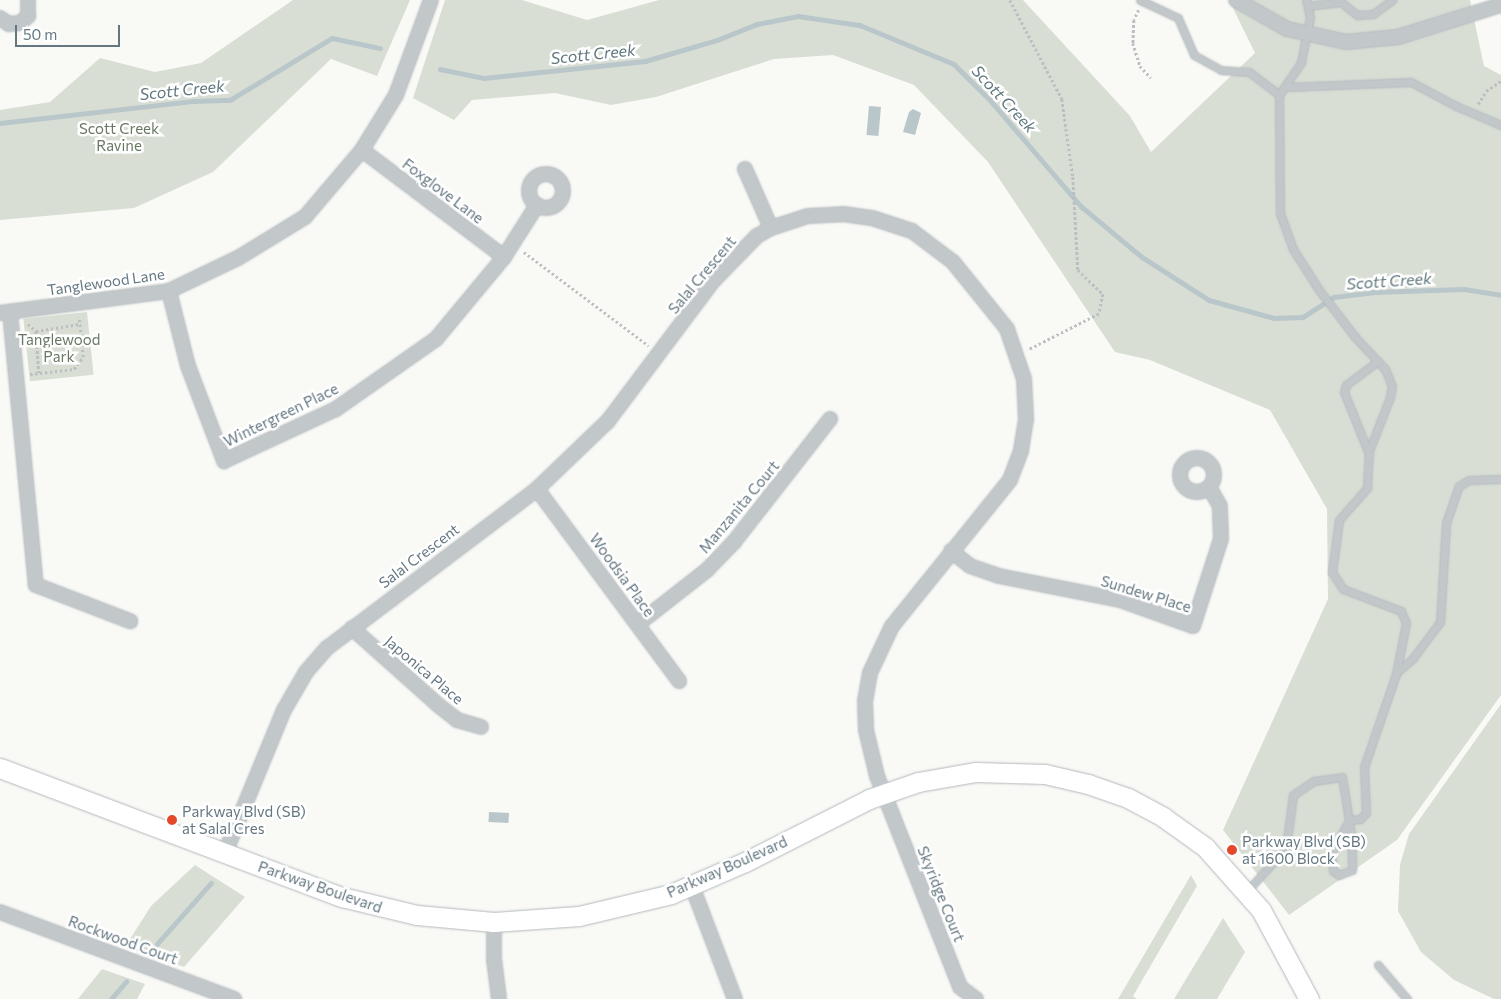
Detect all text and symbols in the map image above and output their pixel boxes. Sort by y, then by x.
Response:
scale bar [18,15,122,47]
text: 50 m [23,25,57,43]
water label: Scott Creek [550,40,636,68]
water label: Scott Creek [968,61,1040,137]
water label: Scott Creek [139,76,225,104]
park label: Scott Creek Ravine [79,119,159,154]
street label: Foxglove Lane [399,155,487,227]
street label: Salal Crescent [664,233,740,317]
street label: Tanglewood Lane [46,265,166,299]
water label: Scott Creek [1346,268,1432,294]
park label: Tanglewood Park [18,330,100,365]
street label: Wintergreen Place [221,379,341,451]
street label: Manzanita Court [695,457,783,557]
street label: Salal Crescent [375,520,463,592]
street label: Woodsia Place [586,530,658,620]
street label: Sundew Place [1099,572,1193,616]
street label: Japonica Place [381,632,467,708]
place label: Parkway Blvd (SB) at Salal Cres [182,802,306,837]
marker: Parkway Blvd (SB) at Salal Cres [166,814,178,826]
street label: Parkway Boulevard [664,832,790,902]
place label: Parkway Blvd (SB) at 1600 Block [1242,832,1366,867]
street label: Skyridge Court [914,843,968,945]
marker: Parkway Blvd (SB) at 1600 Block [1226,844,1238,856]
street label: Parkway Boulevard [256,857,384,917]
street label: Rockwood Court [66,912,180,968]

